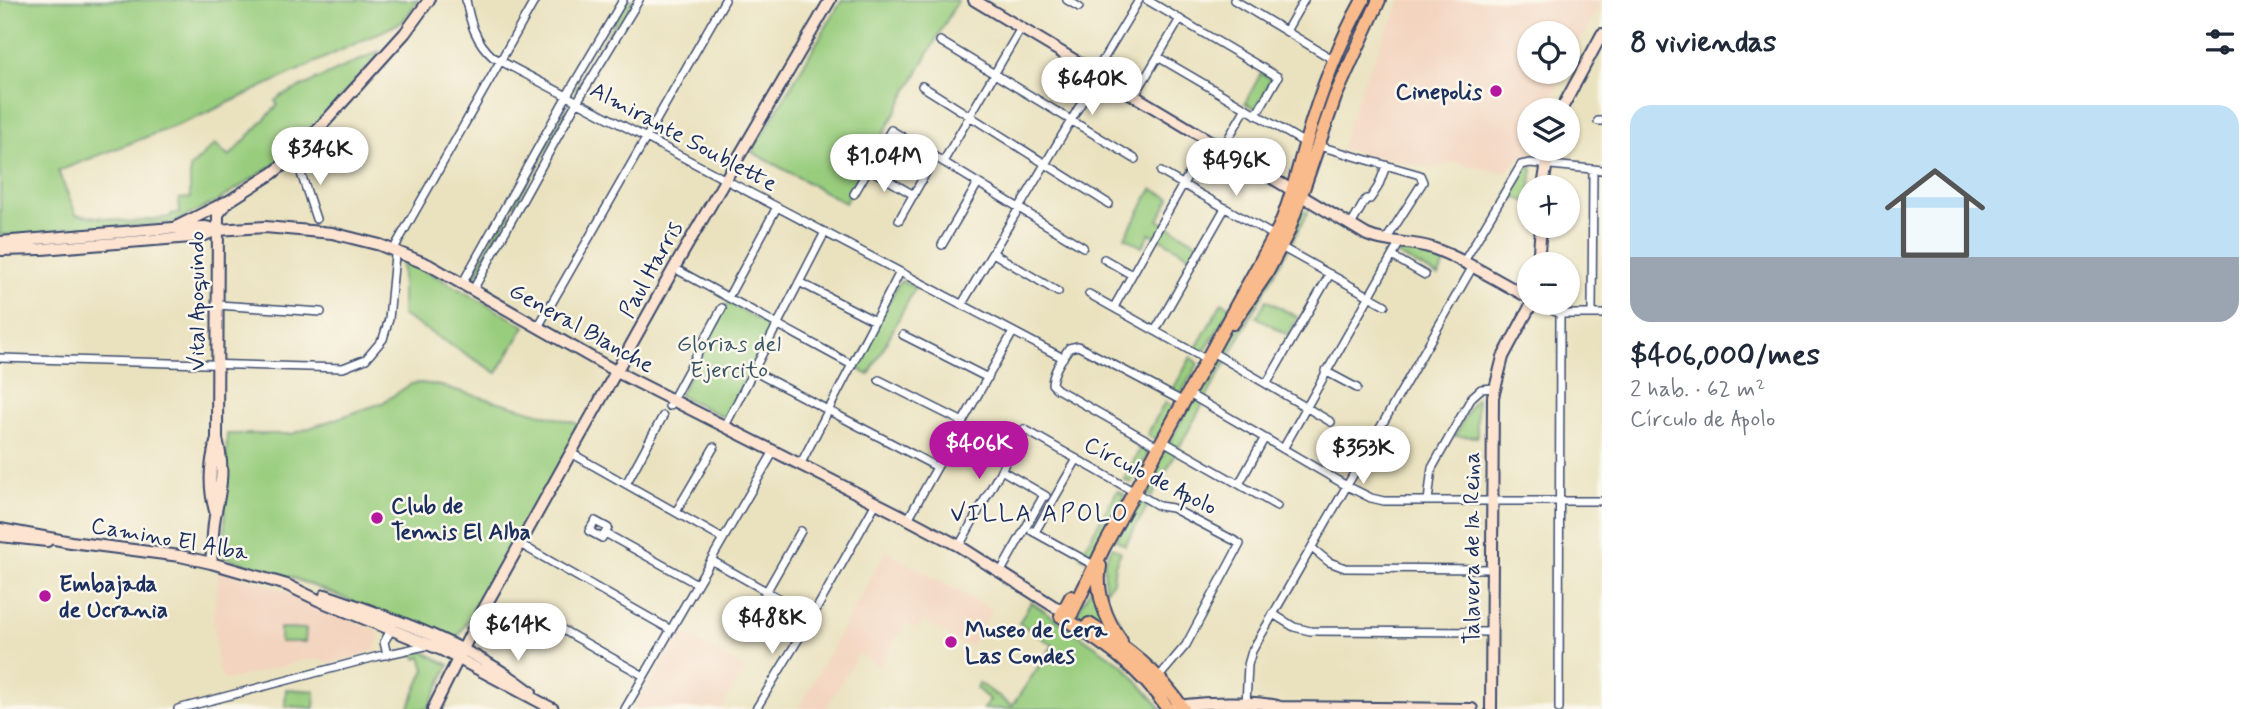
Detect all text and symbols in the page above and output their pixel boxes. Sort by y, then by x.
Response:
map controls [1517,21,1580,315]
button: locate [1517,21,1580,84]
text: 8 viviendas [1630,23,1777,62]
icon: filters [2201,23,2239,61]
pin: $640K [1043,58,1141,117]
text: $640K [1057,65,1127,95]
street label: Almirante Soublette [584,76,782,200]
place label: Cinepolis [1396,78,1483,108]
marker: Cinepolis [1488,83,1504,99]
button: layers [1517,98,1580,161]
pin: $346K [271,128,369,187]
pin: $1.04M [827,134,941,194]
text: $346K [288,135,352,165]
pin: $496K [1187,138,1285,198]
text: $1.04M [846,142,922,172]
text: $496K [1202,146,1270,176]
icon: home [1872,150,1998,276]
button: + [1517,175,1580,238]
street label: Paul Harris [613,216,691,324]
street label: Vital Apoquindo [183,231,214,371]
button: − [1517,252,1580,315]
street label: General Blanche [503,276,659,381]
park label: Glorias del Ejercito [677,330,781,386]
text: $406,000/mes [1630,336,1820,375]
text: 2 hab. · 62 m² [1630,375,1765,405]
text: Círculo de Apolo [1630,405,1775,435]
pin: $406K [930,421,1028,481]
pin: $353K [1314,426,1412,486]
text: $406K [945,429,1013,459]
street label: Círculo de Apolo [1078,430,1222,524]
text: $353K [1332,434,1394,464]
street label: Talavera de la Reina [1458,452,1488,644]
place label: Club de Tennis El Alba [391,492,531,548]
district label: VILLA APOLO [950,499,1130,530]
marker: Club de Tennis El Alba [369,510,385,526]
street label: Camino El Alba [88,511,251,569]
place label: Embajada de Ucrania [59,570,168,626]
marker: Embajada de Ucrania [37,588,53,604]
pin: $488K [723,596,821,656]
pin: $614K [469,604,567,663]
text: $488K [738,604,806,634]
text: $614K [486,611,550,641]
place label: Museo de Cera Las Condes [965,616,1109,672]
marker: Museo de Cera Las Condes [943,634,959,650]

